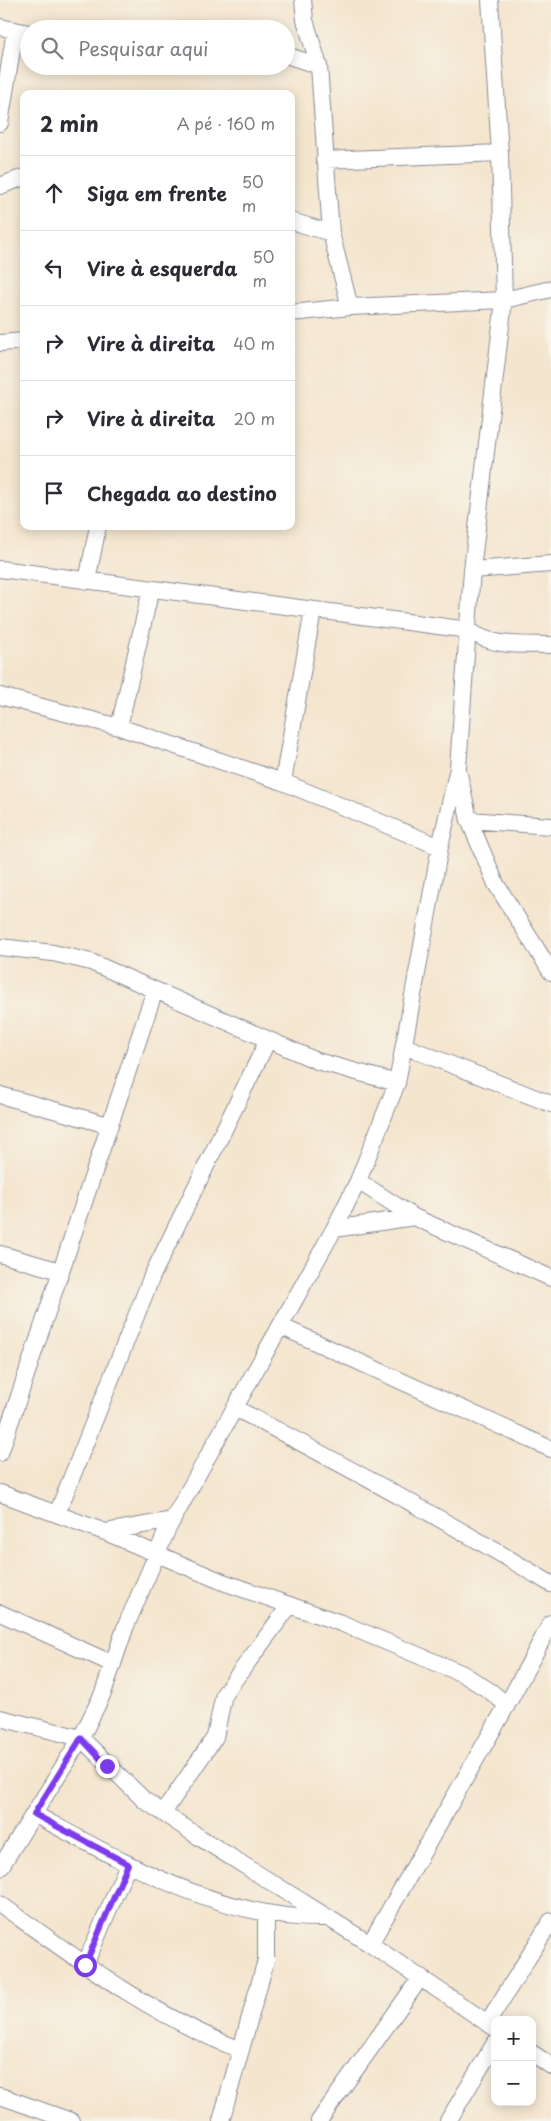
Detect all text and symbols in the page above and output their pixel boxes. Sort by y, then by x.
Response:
search box [20,20,295,75]
icon: search [38,34,66,62]
text: Pesquisar aqui [78,34,208,62]
text: 2 min [40,107,99,139]
text: A pé · 160 m [177,111,275,135]
text: 50 m [242,169,264,217]
icon: ahead [40,179,68,207]
text: Siga em frente [87,179,227,207]
text: 50 m [253,244,274,292]
icon: left [40,254,68,282]
text: Vire à esquerda [87,254,238,282]
icon: right [40,329,68,357]
text: Vire à direita [87,329,215,357]
text: 40 m [233,331,275,355]
icon: right [40,404,68,432]
text: Vire à direita [87,404,215,432]
text: 20 m [234,406,275,430]
icon: arrive [40,479,68,507]
text: Chegada ao destino [87,479,277,507]
route end [96,1755,119,1778]
route start [74,1954,97,1977]
map controls [491,2016,536,2106]
button: + [491,2016,536,2061]
button: − [491,2061,536,2106]

